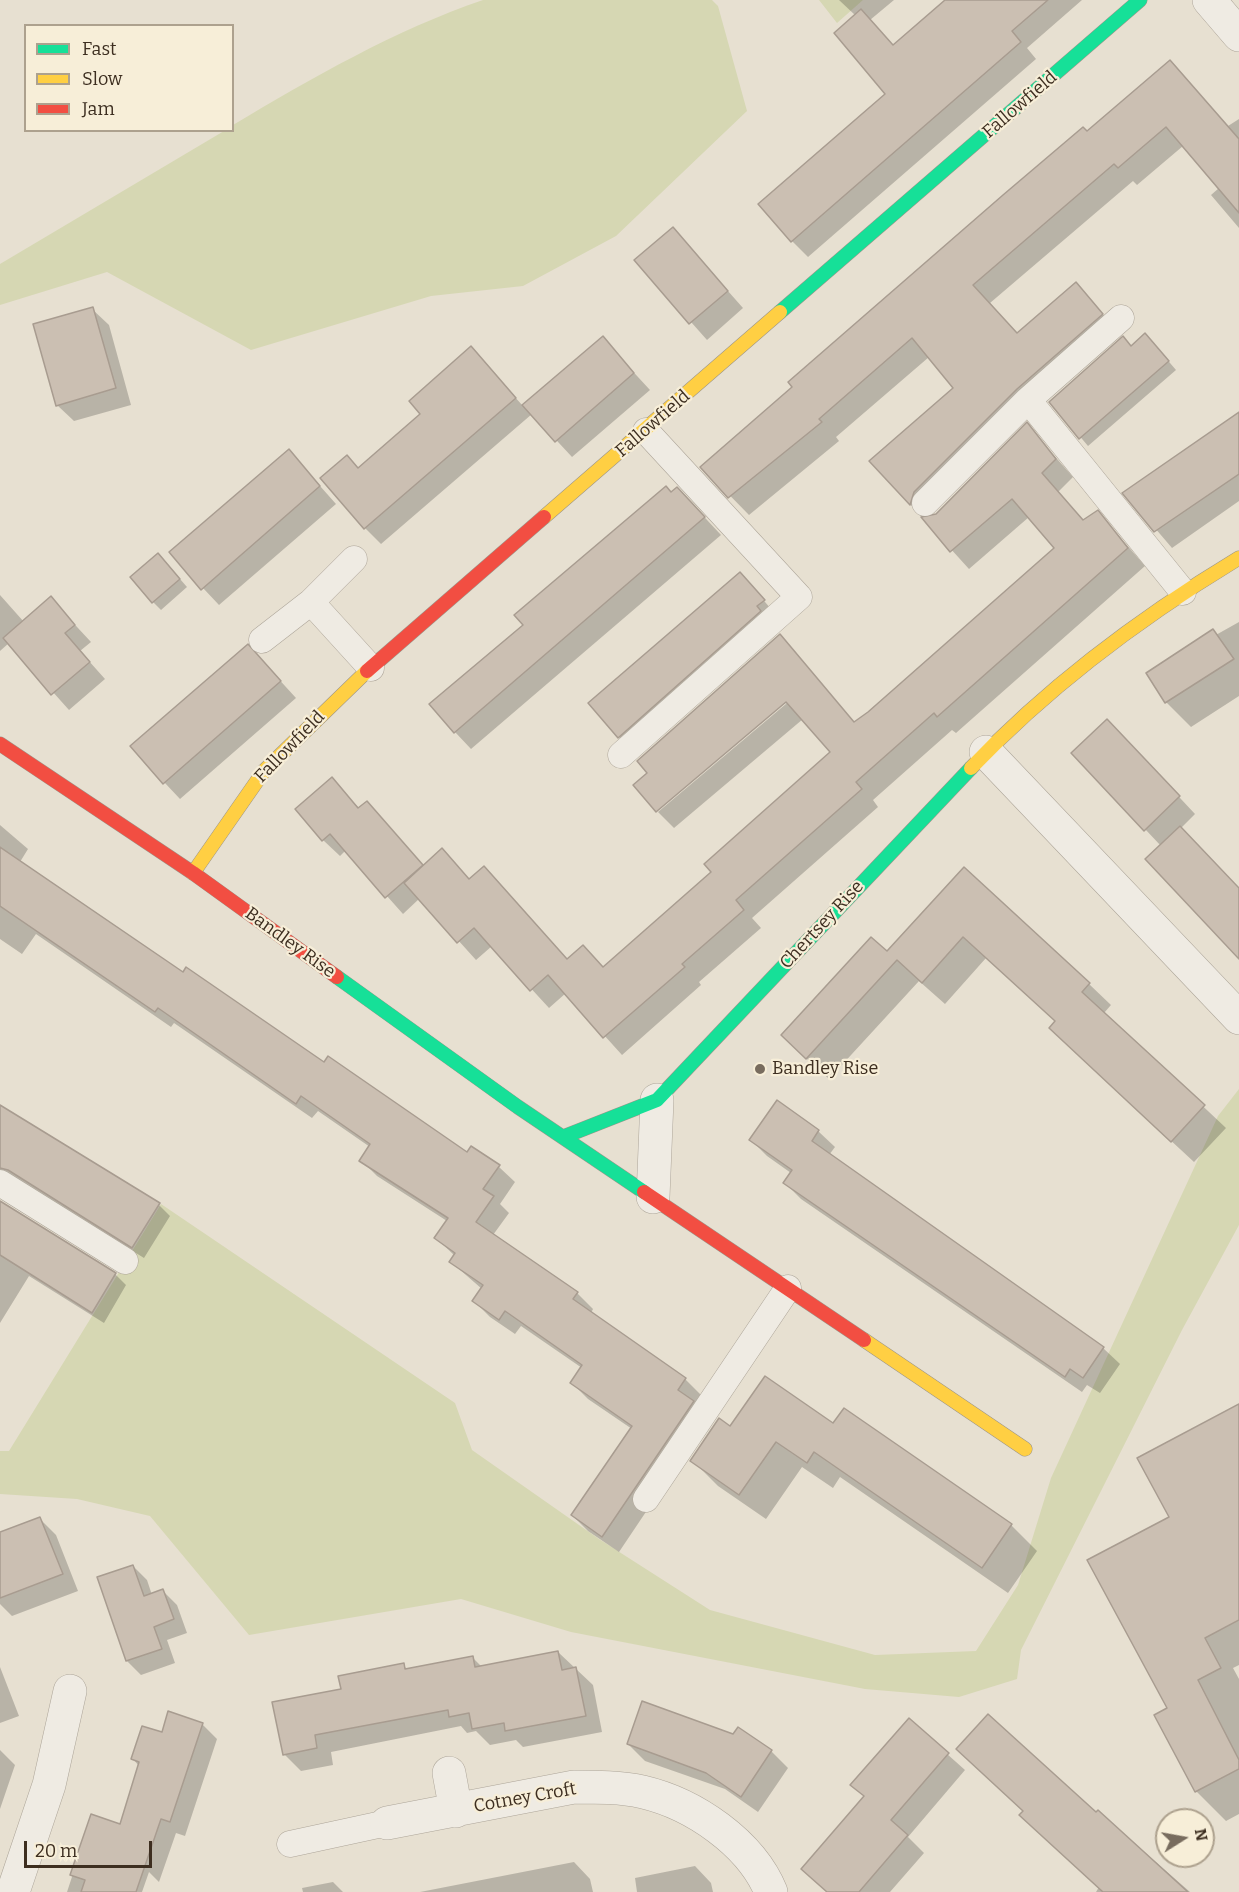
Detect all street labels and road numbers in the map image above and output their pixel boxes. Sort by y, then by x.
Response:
street label: Fallowfield [978,67,1062,143]
street label: Fallowfield [611,386,695,462]
street label: Fallowfield [250,707,330,787]
street label: Chertsey Rise [776,876,868,974]
street label: Bandley Rise [241,903,339,983]
street label: Cotney Croft [472,1778,578,1818]

